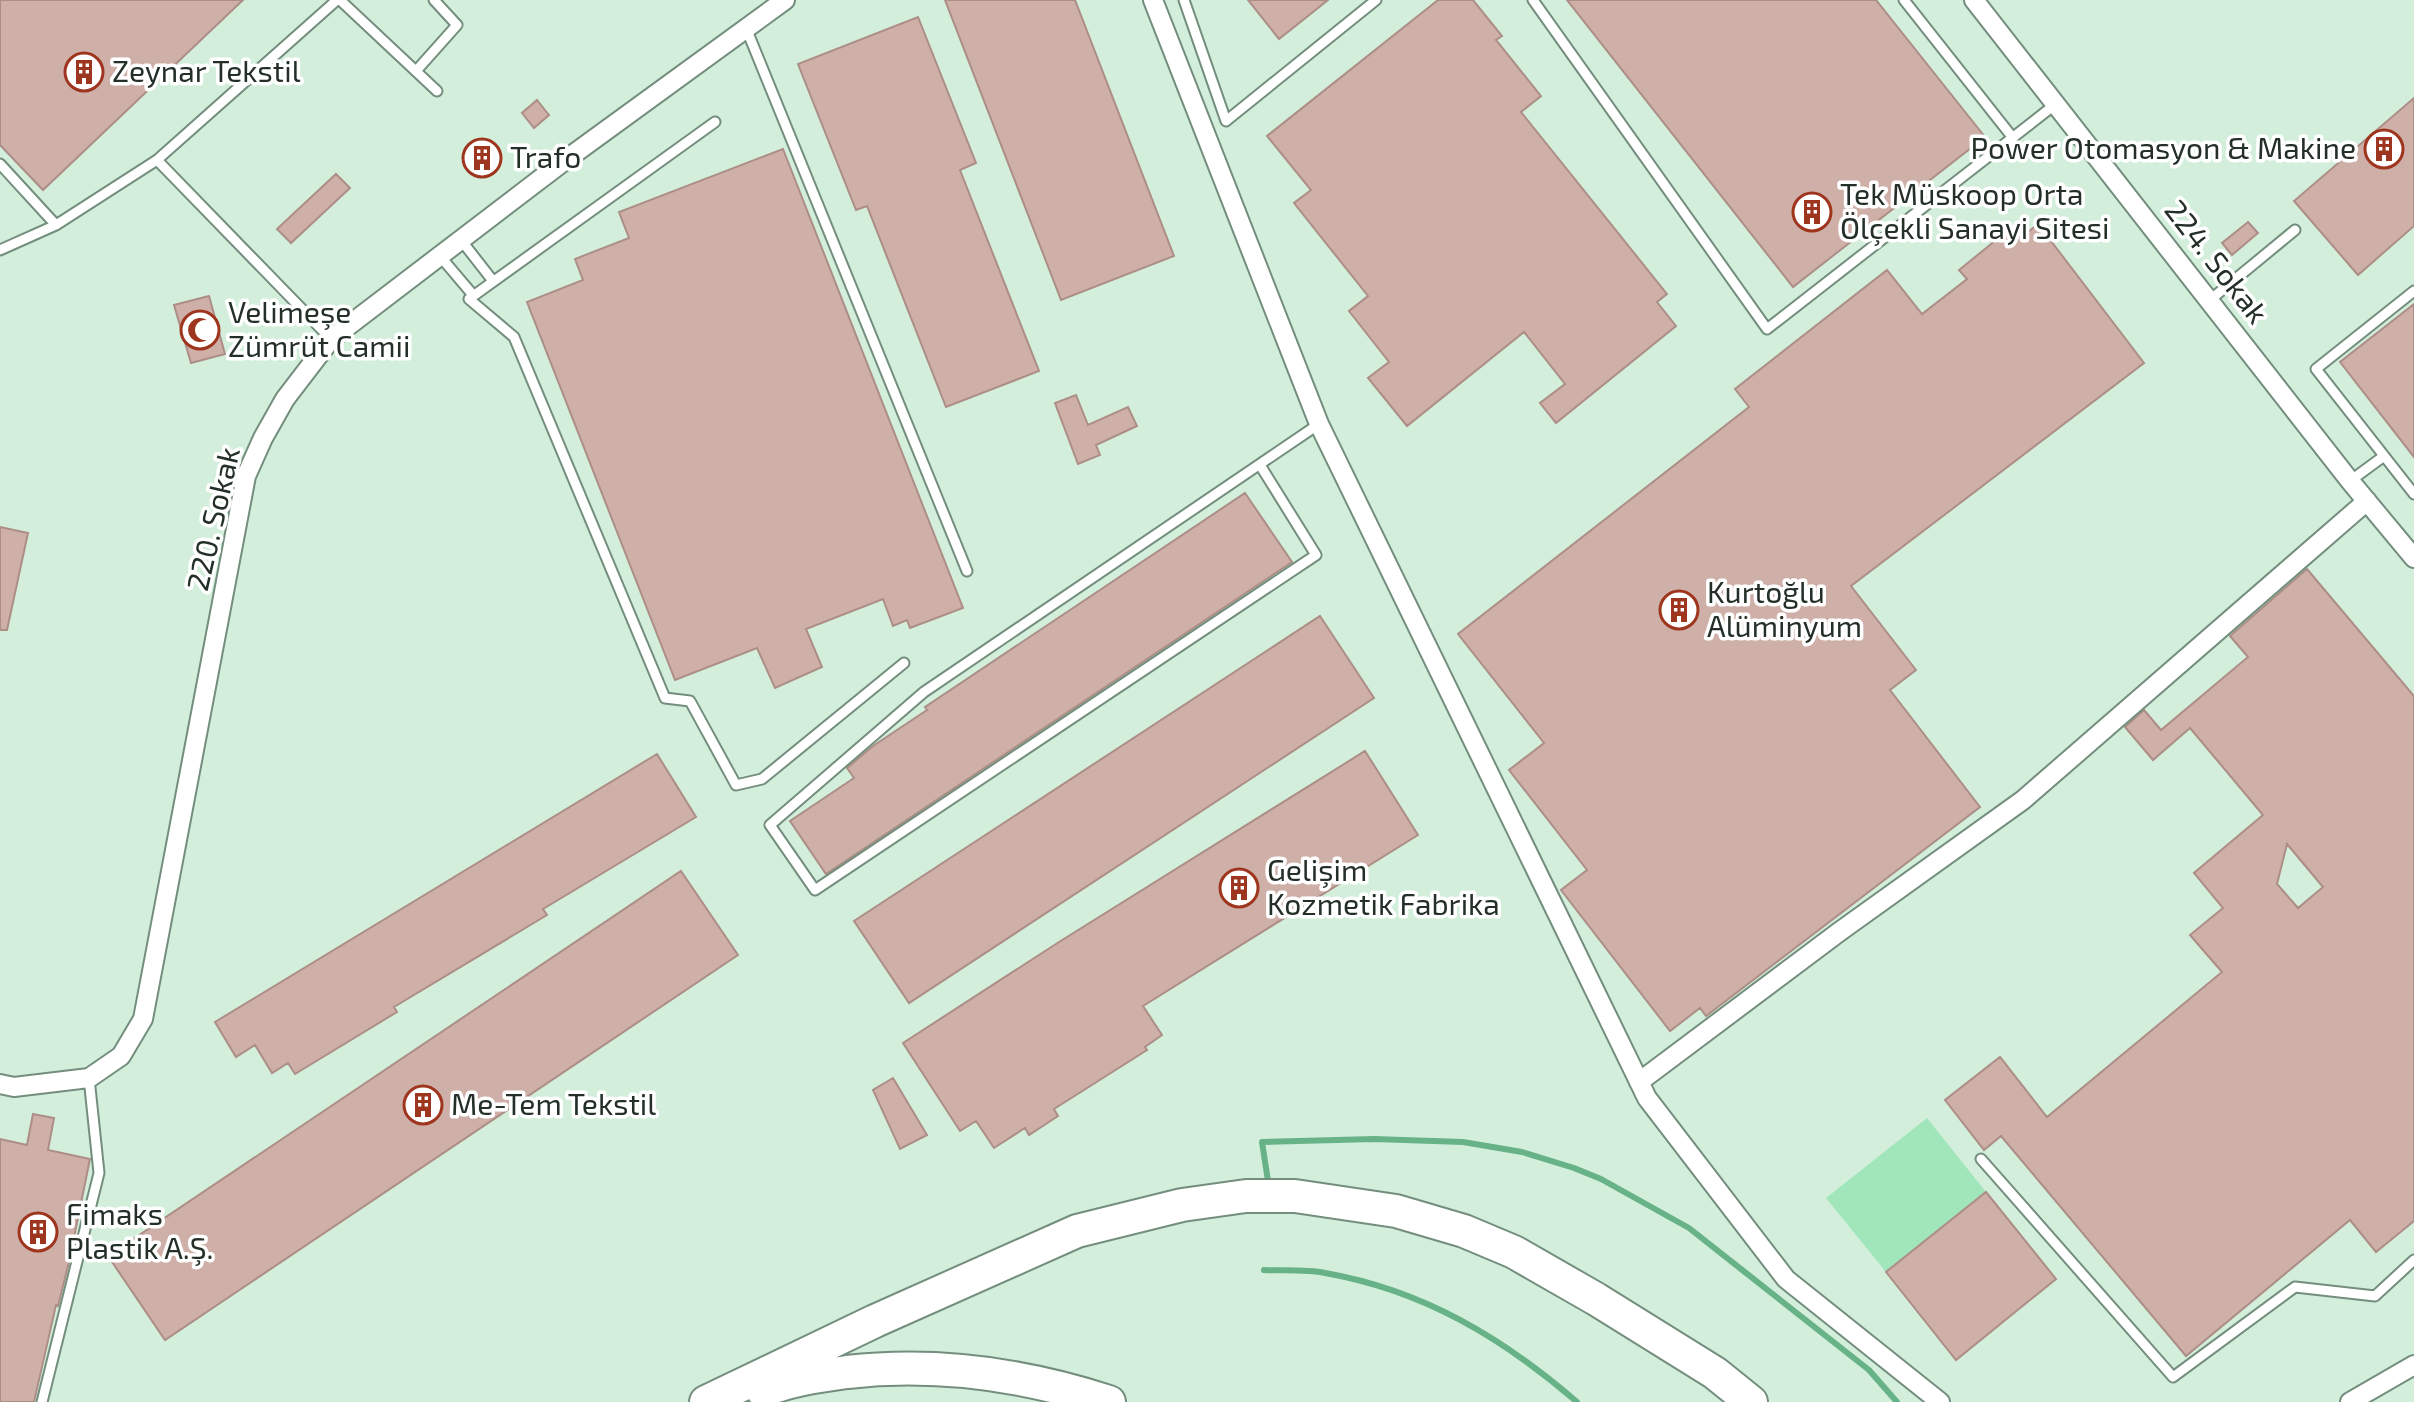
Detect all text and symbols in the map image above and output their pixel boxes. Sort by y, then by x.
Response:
building icon: Zeynar Tekstil [63,51,105,93]
place label: Zeynar Tekstil [112,52,301,88]
building icon: Power Otomasyon & Makine [2363,128,2405,170]
place label: Power Otomasyon & Makine [1971,129,2356,165]
building icon: Trafo [461,137,503,179]
place label: Trafo [510,138,581,174]
place label: Tek Müskoop Orta Ölçekli Sanayi Sitesi [1840,175,2110,246]
building icon: Tek Müskoop Orta Ölçekli Sanayi Sitesi [1791,191,1833,233]
street label: 224. Sokak [2158,192,2277,330]
place label: Velimeşe Zümrüt Camii [228,293,410,363]
mosque icon: Velimeşe Zümrüt Camii [179,309,221,351]
street label: 220. Sokak [178,443,246,594]
place label: Kurtoğlu Alüminyum [1707,573,1862,643]
building icon: Kurtoğlu Alüminyum [1658,589,1700,631]
place label: Gelişim Kozmetik Fabrika [1267,851,1500,921]
building icon: Gelişim Kozmetik Fabrika [1218,867,1260,909]
building icon: Me-Tem Tekstil [402,1084,444,1126]
place label: Me-Tem Tekstil [451,1085,656,1121]
place label: Fimaks Plastik A.Ş. [66,1195,213,1266]
building icon: Fimaks Plastik A.Ş. [17,1211,59,1253]

